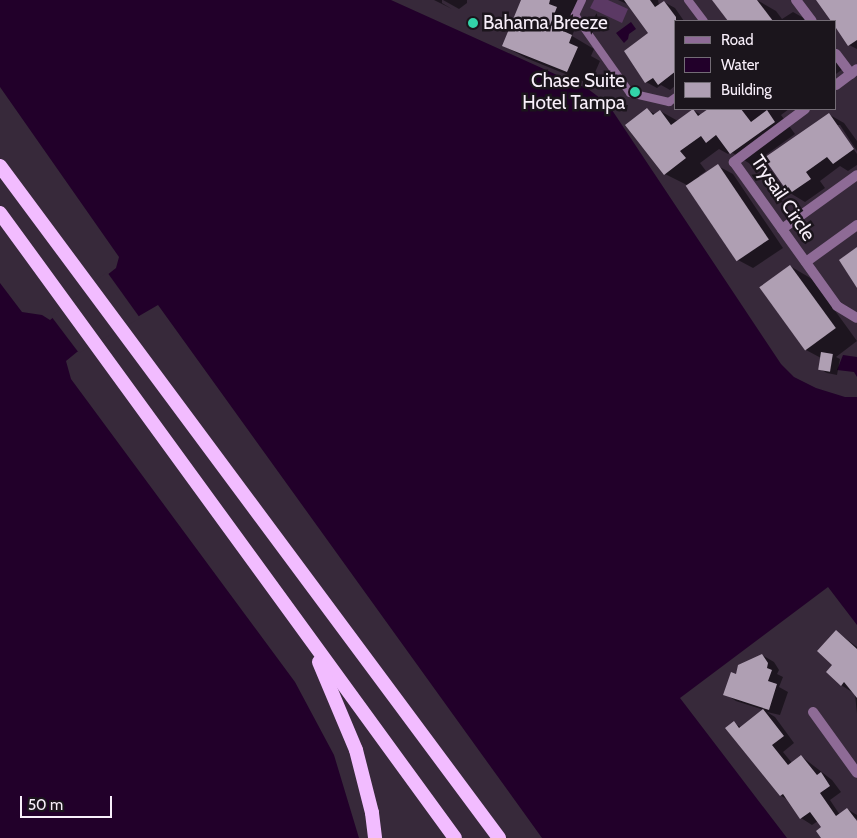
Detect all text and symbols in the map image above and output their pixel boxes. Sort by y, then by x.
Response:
place label: Bahama Breeze [483,12,608,34]
marker: Bahama Breeze [467,17,479,29]
legend [674,20,837,110]
text: Road [721,31,754,49]
text: Water [721,56,759,74]
place label: Chase Suite Hotel Tampa [522,70,625,114]
text: Building [721,81,772,99]
marker: Chase Suite Hotel Tampa [629,86,641,98]
street label: Trysail Circle [746,151,820,245]
scale bar [22,786,115,818]
text: 50 m [28,796,63,814]

